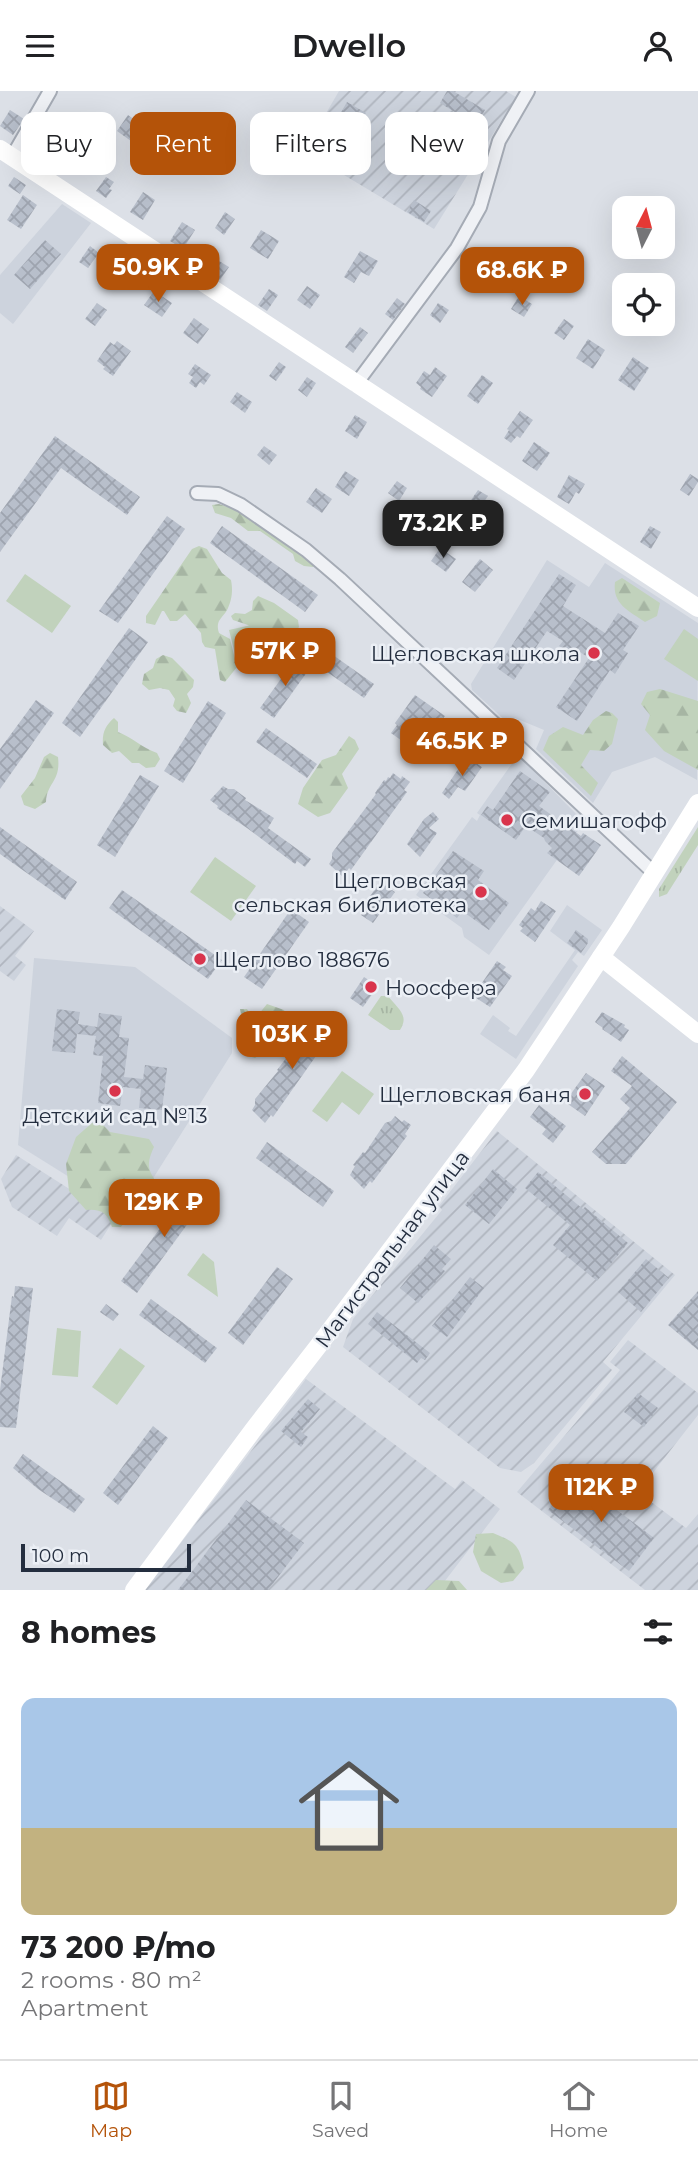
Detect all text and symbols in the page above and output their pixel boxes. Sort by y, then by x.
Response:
text: Dwello [292,26,406,65]
icon: menu [21,27,59,65]
icon: person [639,27,677,65]
chip: Buy [21,112,116,175]
chip: Rent [130,112,236,175]
chip: Filters [250,112,371,175]
chip: New [385,112,488,175]
north arrow [612,196,676,259]
map controls [612,196,675,336]
pin: 50.9K ₽ [93,245,223,304]
pin: 68.6K ₽ [457,247,587,307]
text: 50.9K ₽ [112,253,204,281]
text: 68.6K ₽ [476,256,568,284]
button: locate [612,273,675,336]
pin: 73.2K ₽ [378,501,508,560]
text: 73.2K ₽ [399,509,487,537]
pin: 57K ₽ [236,629,334,688]
text: 57K ₽ [250,637,320,665]
place label: Щегловская школа [371,641,580,666]
marker: Щегловская школа [586,645,602,661]
pin: 46.5K ₽ [397,719,527,778]
text: 46.5K ₽ [416,727,508,755]
place label: Семишагофф [521,808,667,833]
marker: Семишагофф [499,812,515,828]
place label: Щегловская сельская библиотека [234,868,467,917]
marker: Щегловская сельская библиотека [473,884,489,900]
place label: Щеглово 188676 [214,947,390,972]
marker: Щеглово 188676 [192,951,208,967]
place label: Ноосфера [385,975,497,1000]
marker: Ноосфера [363,979,379,995]
pin: 103K ₽ [235,1011,349,1071]
text: 103K ₽ [252,1020,332,1048]
place label: Щегловская баня [379,1082,571,1107]
marker: Детский сад №13 [107,1083,123,1099]
marker: Щегловская баня [577,1086,593,1102]
place label: Детский сад №13 [22,1103,208,1128]
street label: Магистральная улица [310,1146,474,1352]
pin: 129K ₽ [107,1179,221,1239]
text: 129K ₽ [125,1188,203,1216]
pin: 112K ₽ [544,1465,658,1524]
text: 112K ₽ [565,1473,637,1501]
scale bar [21,1541,191,1573]
text: 100 m [32,1544,89,1567]
icon: filters [639,1613,677,1651]
text: 8 homes [21,1614,156,1651]
icon: home [286,1743,412,1869]
text: 73 200 ₽/mo [21,1929,216,1966]
text: 2 rooms · 80 m² [21,1966,202,1994]
text: Apartment [21,1994,149,2022]
tab: Map [90,2077,132,2142]
tab: Saved [312,2077,369,2142]
tab: Home [549,2077,608,2142]

